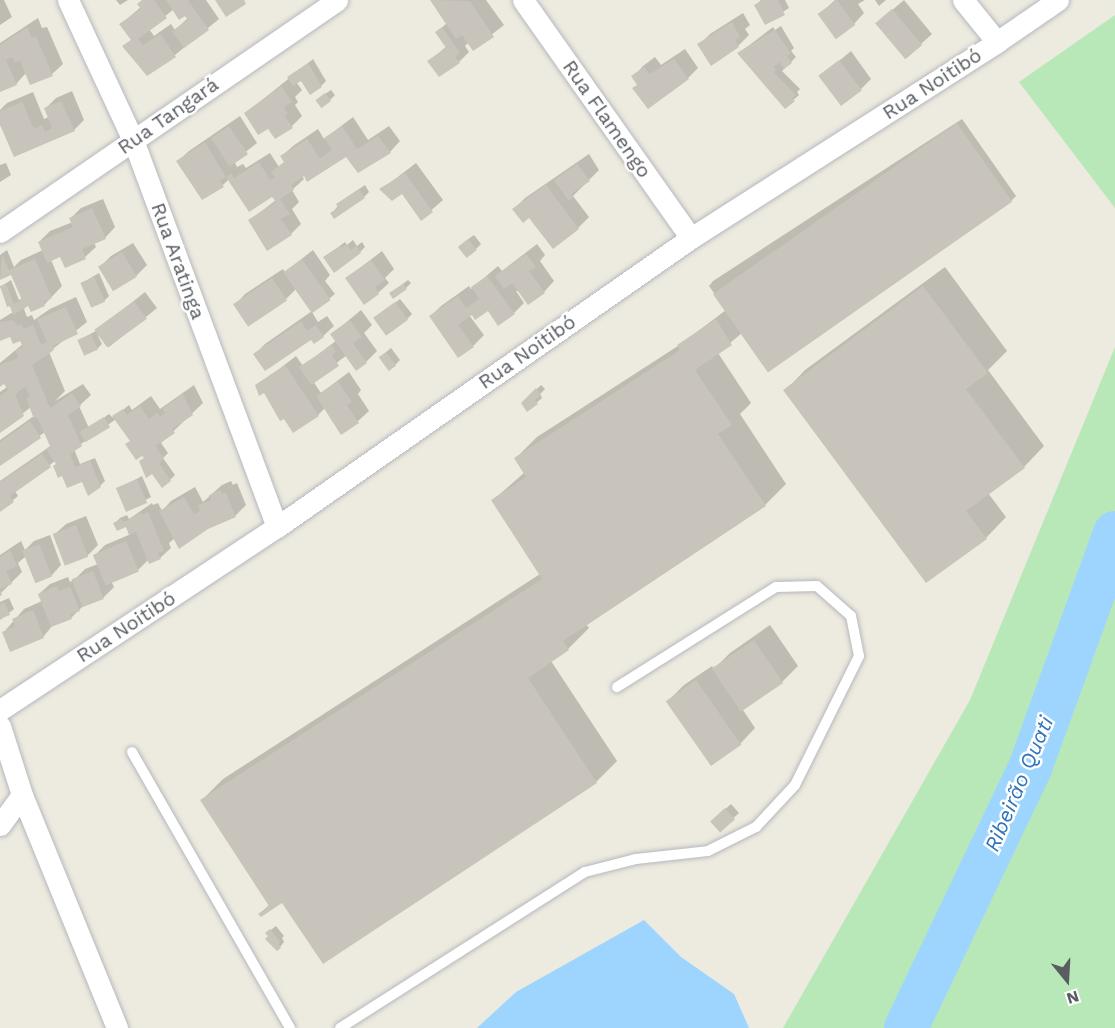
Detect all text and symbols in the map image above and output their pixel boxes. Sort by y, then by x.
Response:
street label: Rua Noitibó [878,43,986,125]
street label: Rua Flamengo [557,55,657,183]
street label: Rua Tangará [113,72,223,160]
street label: Rua Aratinga [146,199,210,323]
street label: Rua Noitibó [474,310,580,394]
street label: Rua Noitibó [72,586,180,668]
water label: Ribeirão Quati [979,713,1059,855]
north arrow [1037,950,1097,1010]
text: N [1064,987,1081,1008]

